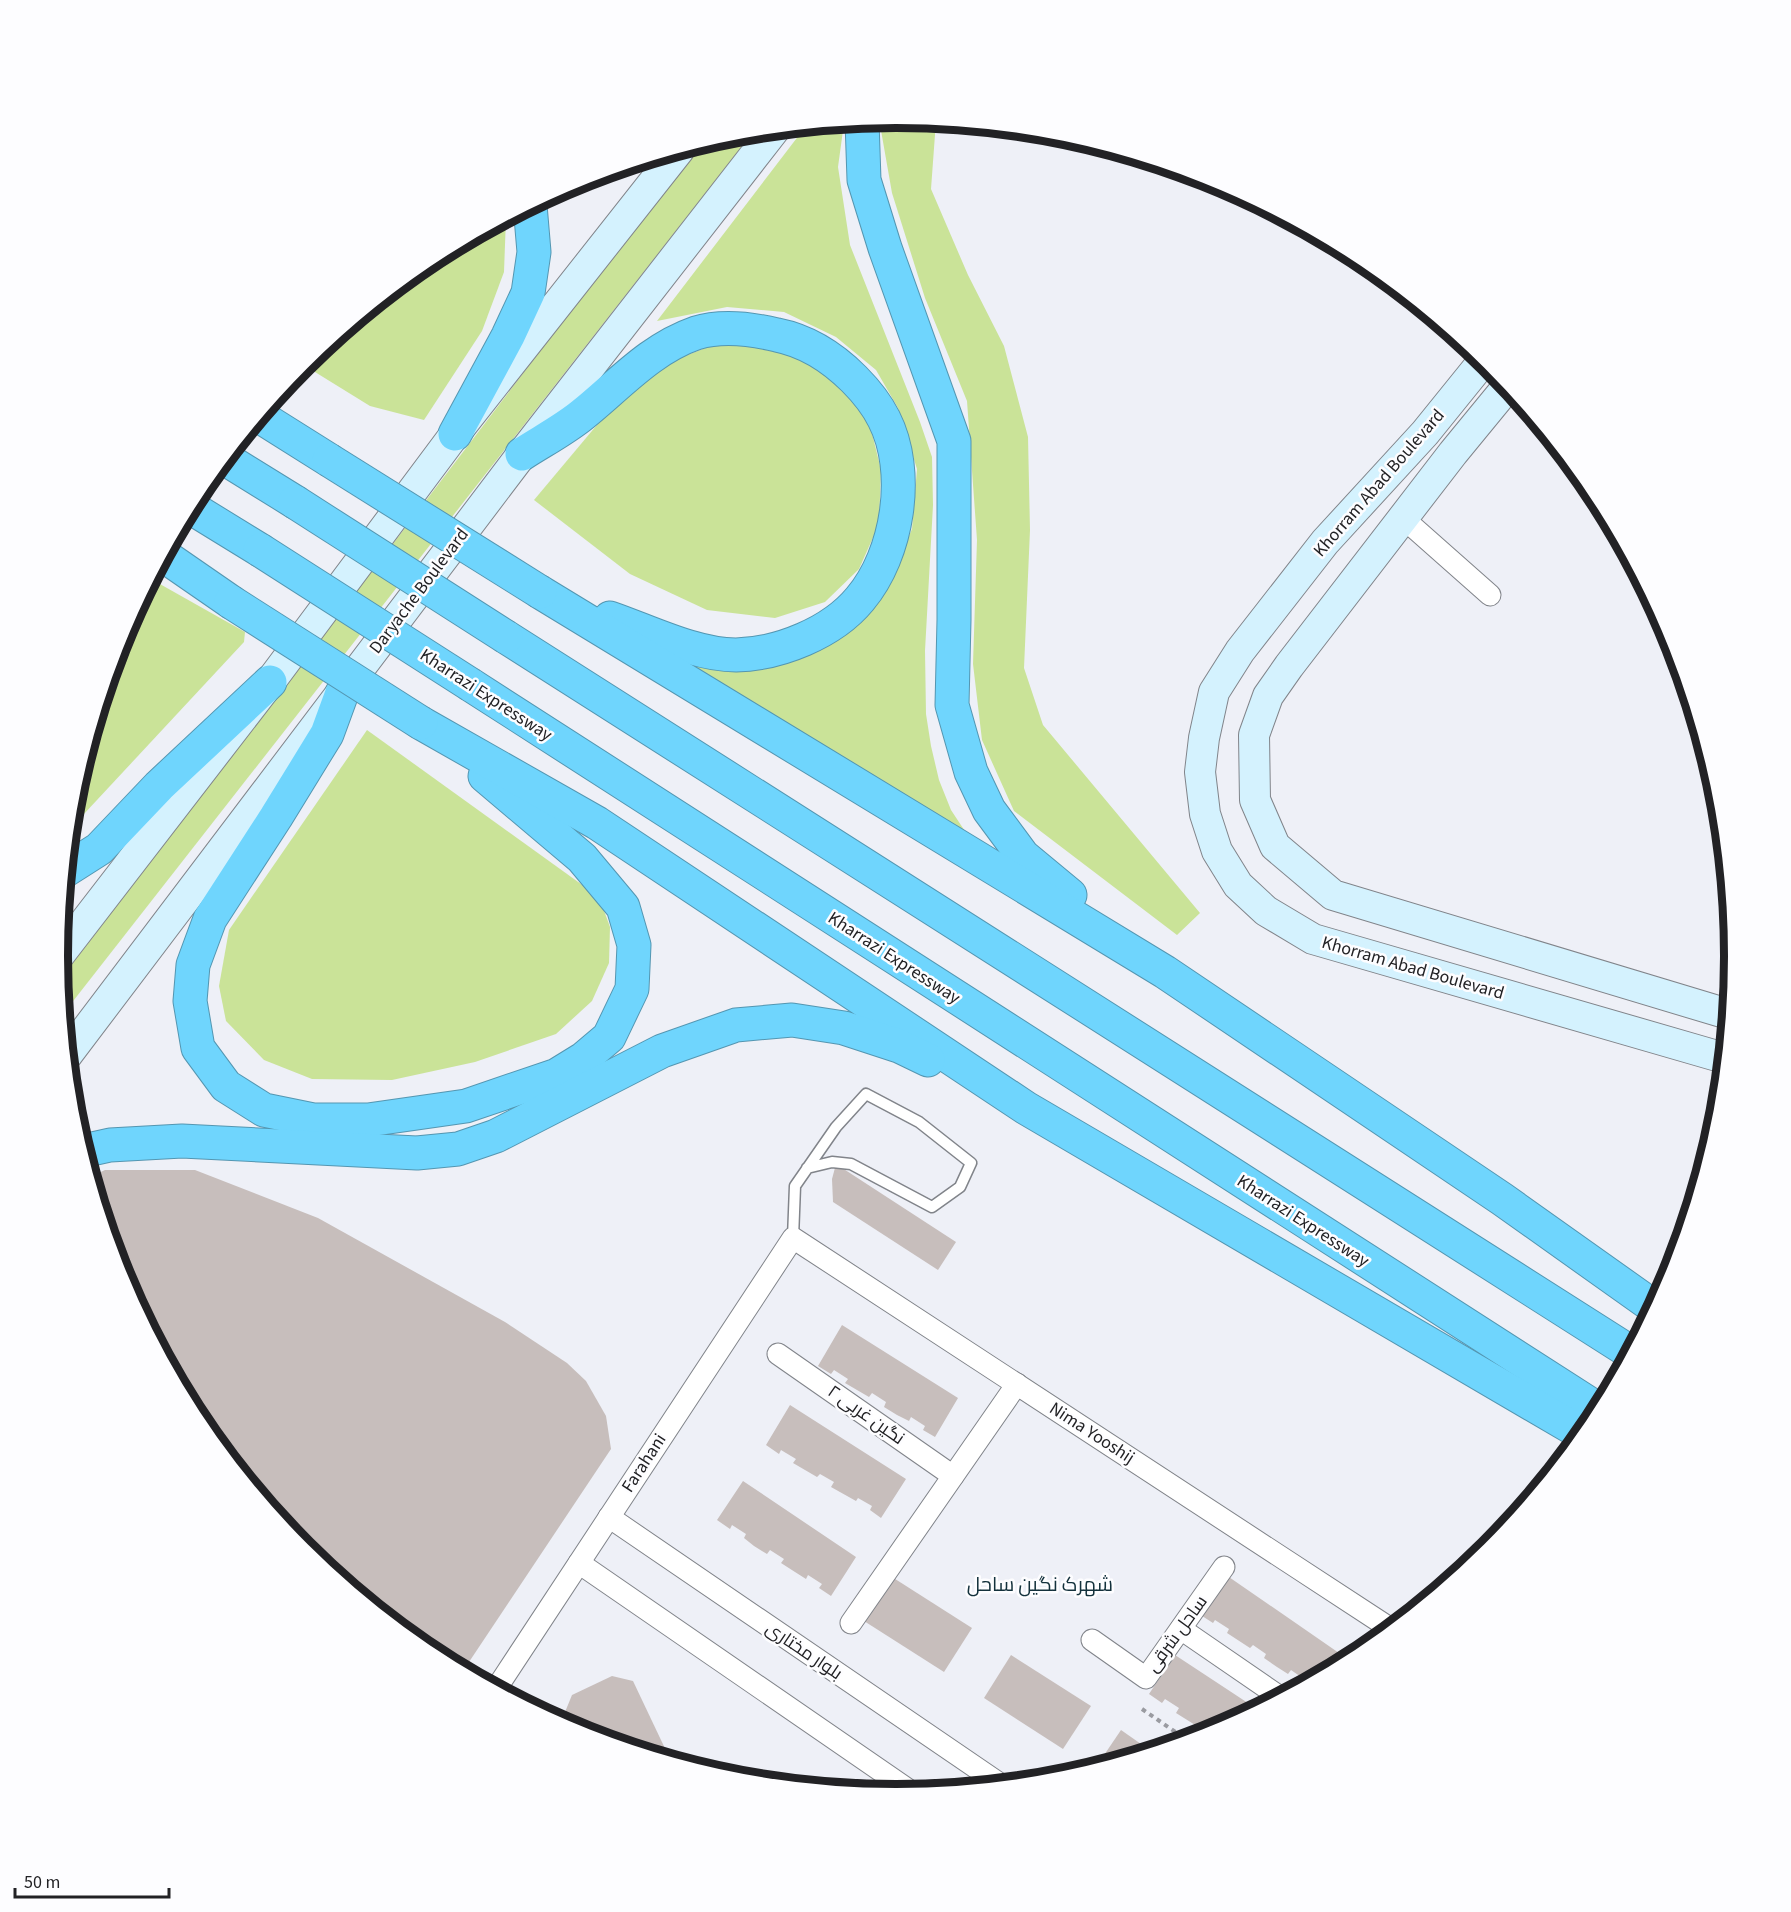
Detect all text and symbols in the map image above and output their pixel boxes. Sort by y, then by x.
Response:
street label: Khorram Abad Boulevard [1308,404,1450,562]
street label: Daryache Boulevard [363,523,475,659]
street label: Kharrazi Expressway [415,643,558,748]
street label: Kharrazi Expressway [823,906,966,1011]
street label: Khorram Abad Boulevard [1319,930,1507,1006]
street label: Kharrazi Expressway [1232,1169,1375,1274]
street label: نگین غربی ۲ [822,1379,910,1451]
street label: Nima Yooshij [1044,1396,1140,1470]
street label: Farahani [616,1429,672,1497]
district label: شهرک نگین ساحل [967,1571,1113,1599]
street label: ساحل شرقی [1141,1590,1213,1678]
street label: بلوار مختاری [761,1616,847,1686]
scale bar [15,1861,170,1899]
text: 50 m [24,1870,60,1895]

